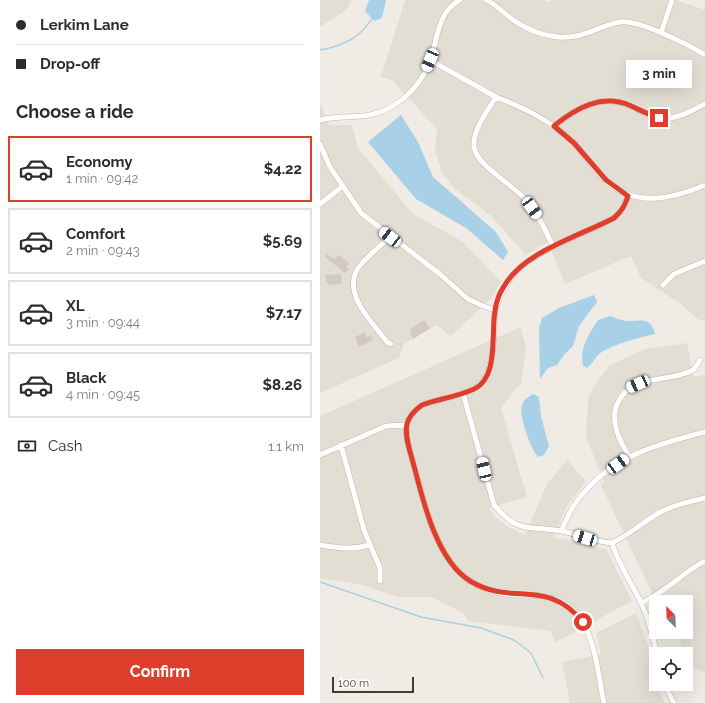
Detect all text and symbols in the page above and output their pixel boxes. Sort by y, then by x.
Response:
text: Lerkim Lane [40,16,129,34]
car [420,47,440,73]
text: Drop-off [40,55,100,73]
callout: 3 min [626,60,692,88]
text: 3 min [642,66,676,81]
text: Choose a ride [16,101,134,122]
route end [650,109,668,127]
icon: car [18,151,54,187]
text: Economy [66,153,133,171]
text: $4.22 [264,160,302,178]
text: 1 min · 09:42 [66,171,138,186]
car [520,195,544,221]
icon: car [18,223,54,259]
text: Comfort [66,225,125,243]
car [377,225,403,249]
text: $5.69 [263,232,302,250]
text: 2 min · 09:43 [66,243,140,258]
icon: car [18,295,54,331]
text: XL [66,297,84,315]
text: $7.17 [266,304,302,322]
text: 3 min · 09:44 [66,315,140,330]
icon: car [18,367,54,403]
text: Black [66,369,106,387]
car [625,374,651,394]
text: $8.26 [262,376,302,394]
text: 4 min · 09:45 [66,387,140,402]
icon: cash [16,435,38,457]
text: Cash [48,437,82,455]
text: 1.1 km [268,439,304,454]
car [605,452,631,476]
car [475,456,493,482]
car [572,529,598,547]
north arrow [649,595,693,639]
map controls [649,595,693,691]
route start [574,613,592,631]
button: locate [649,647,693,691]
button: Confirm [16,649,304,695]
scale bar [332,675,414,694]
text: 100 m [338,677,369,690]

